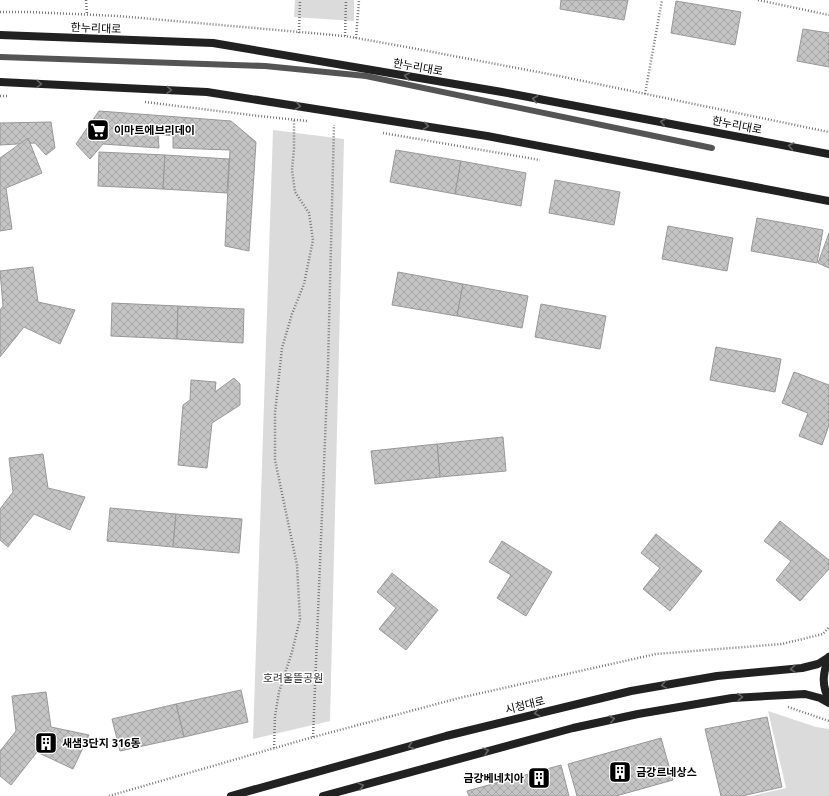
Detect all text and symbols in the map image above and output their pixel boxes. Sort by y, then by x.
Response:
street label: 한누리대로 [70,19,122,36]
street label: 한누리대로 [392,55,444,78]
one-way arrow [404,72,410,81]
one-way arrow [36,79,42,88]
one-way arrow [166,86,172,95]
one-way arrow [532,95,538,103]
one-way arrow [295,101,301,110]
street label: 한누리대로 [711,112,763,137]
supermarket icon: 이마트에브리데이 [85,117,111,143]
one-way arrow [660,119,666,127]
one-way arrow [423,121,429,130]
place label: 이마트에브리데이 [114,122,195,137]
one-way arrow [788,143,794,151]
one-way arrow [790,664,796,673]
park label: 호려울뜰공원 [263,670,323,685]
one-way arrow [661,680,667,689]
street label: 시청대로 [503,692,546,717]
one-way arrow [737,693,743,702]
one-way arrow [534,709,540,717]
one-way arrow [609,716,616,724]
building icon: 새샘3단지 316동 [33,730,59,756]
place label: 새샘3단지 316동 [62,735,141,750]
one-way arrow [408,741,415,750]
one-way arrow [483,748,490,756]
building icon: 금강르네상스 [607,759,633,785]
place label: 금강르네상스 [636,764,697,779]
building icon: 금강베네치아 [526,765,552,791]
place label: 금강베네치아 [463,770,524,785]
one-way arrow [358,782,364,790]

